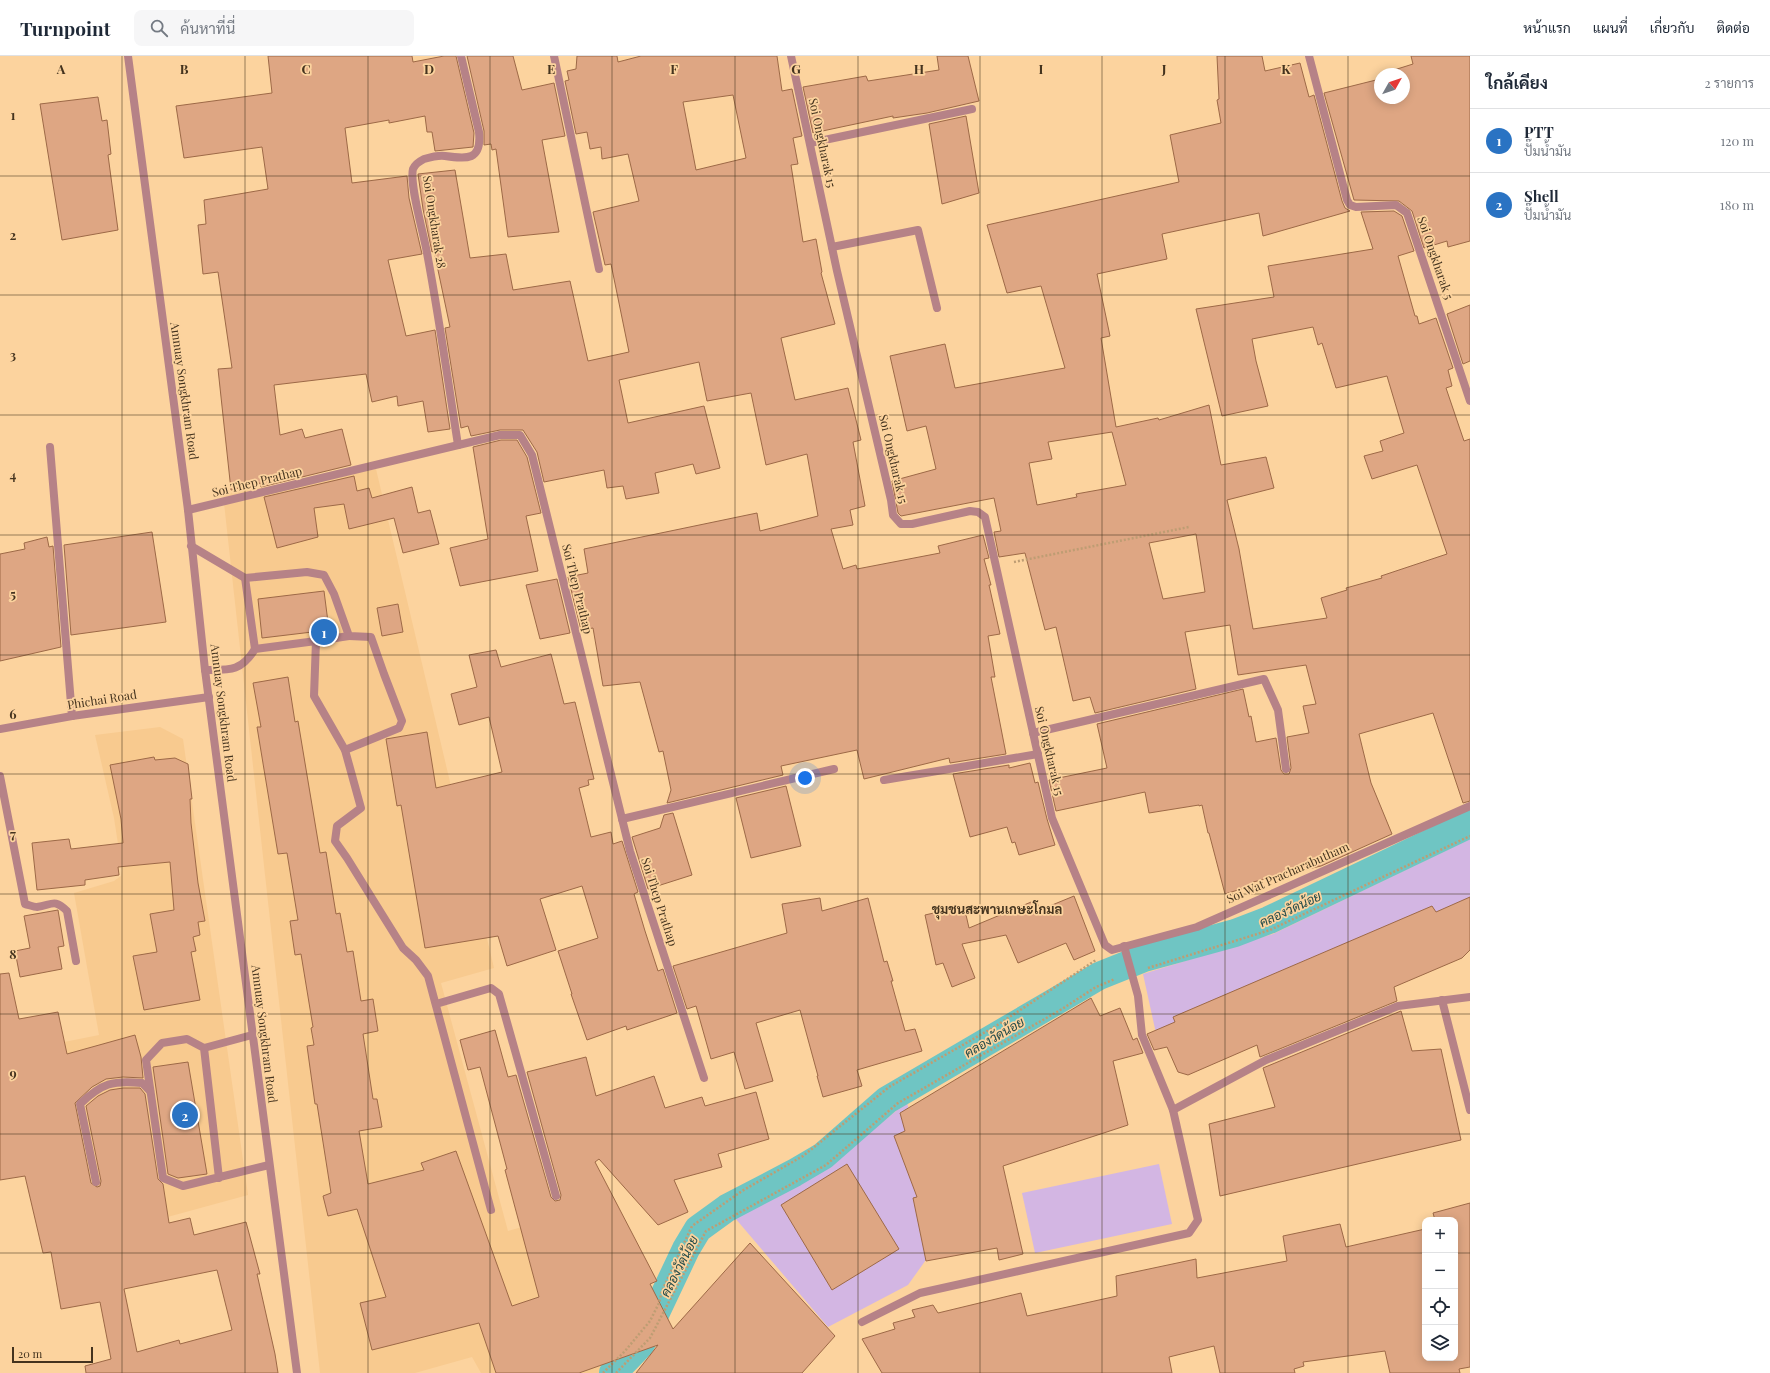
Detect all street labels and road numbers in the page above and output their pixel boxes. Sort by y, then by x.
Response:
street label: Soi Ongkharak 15 [806,97,840,189]
street label: Soi Ongkharak 28 [420,174,450,269]
street label: Soi Ongkharak 5 [1414,214,1458,301]
street label: Amnuay Songkhram Road [167,320,203,461]
street label: Soi Ongkharak 15 [876,413,912,505]
street label: Soi Thep Prathap [210,462,304,500]
street label: Soi Thep Prathap [559,542,597,636]
street label: Amnuay Songkhram Road [207,642,240,783]
street label: Phichai Road [66,686,138,712]
street label: Soi Ongkharak 15 [1032,705,1068,797]
street label: Soi Wat Pracharabutham [1224,838,1352,906]
street label: Soi Thep Prathap [638,855,682,948]
street label: Amnuay Songkhram Road [248,963,281,1104]

